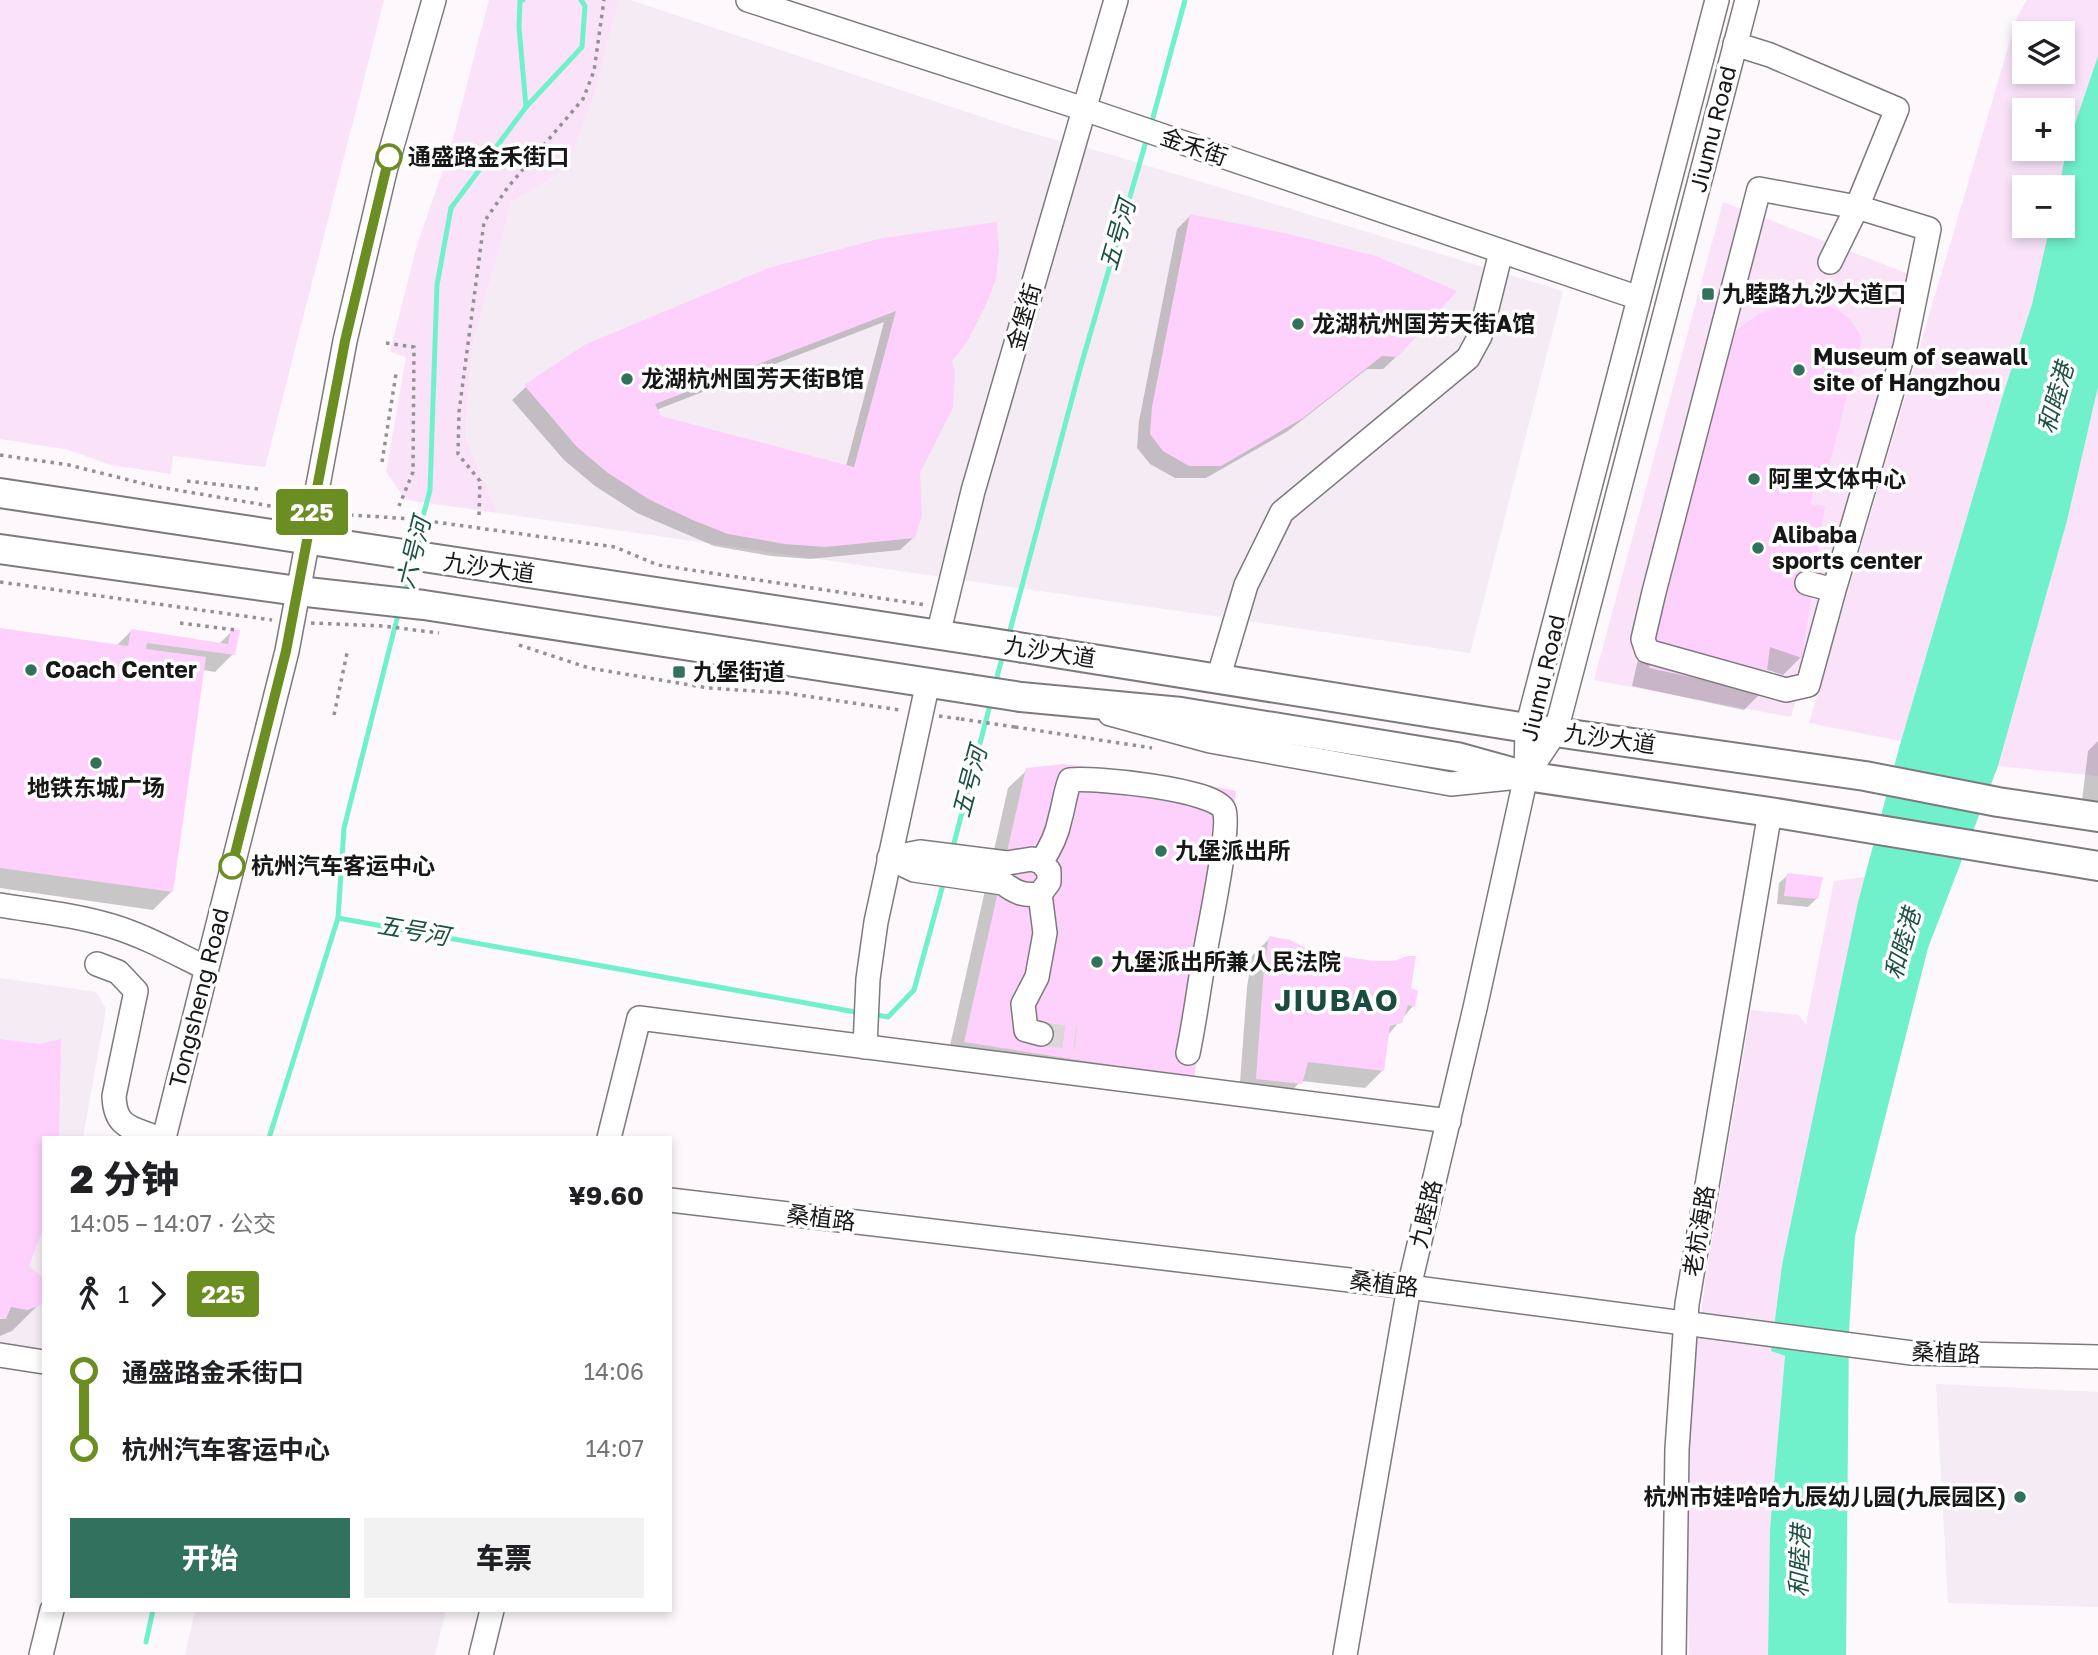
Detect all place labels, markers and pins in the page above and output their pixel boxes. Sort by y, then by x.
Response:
place label: 通盛路金禾街口 [408,142,569,170]
marker: 通盛路金禾街口 [376,144,402,170]
place label: 九睦路九沙大道口 [1722,279,1906,307]
marker: 九睦路九沙大道口 [1700,286,1716,302]
place label: 龙湖杭州国芳天街A馆 [1312,309,1535,337]
marker: 龙湖杭州国芳天街A馆 [1290,316,1306,332]
place label: Museum of seawall site of Hangzhou [1813,342,2028,396]
marker: Museum of seawall site of Hangzhou [1791,362,1807,378]
place label: 龙湖杭州国芳天街B馆 [641,364,864,392]
marker: 龙湖杭州国芳天街B馆 [619,371,635,387]
place label: 阿里文体中心 [1768,464,1906,492]
marker: 阿里文体中心 [1746,471,1762,487]
place label: Alibaba sports center [1772,520,1923,574]
marker: Alibaba sports center [1750,540,1766,556]
place label: Coach Center [45,655,197,683]
place label: 九堡街道 [693,657,785,685]
marker: Coach Center [23,662,39,678]
marker: 九堡街道 [671,664,687,680]
marker: 地铁东城广场 [88,755,104,771]
place label: 地铁东城广场 [27,773,165,801]
place label: 九堡派出所 [1175,836,1290,864]
marker: 九堡派出所 [1153,843,1169,859]
place label: 杭州汽车客运中心 [251,851,435,879]
marker: 杭州汽车客运中心 [219,853,245,879]
place label: 九堡派出所兼人民法院 [1111,947,1341,975]
marker: 九堡派出所兼人民法院 [1089,954,1105,970]
place label: 杭州市娃哈哈九辰幼儿园(九辰园区) [1644,1482,2006,1510]
marker: 杭州市娃哈哈九辰幼儿园(九辰园区) [2012,1489,2028,1505]

